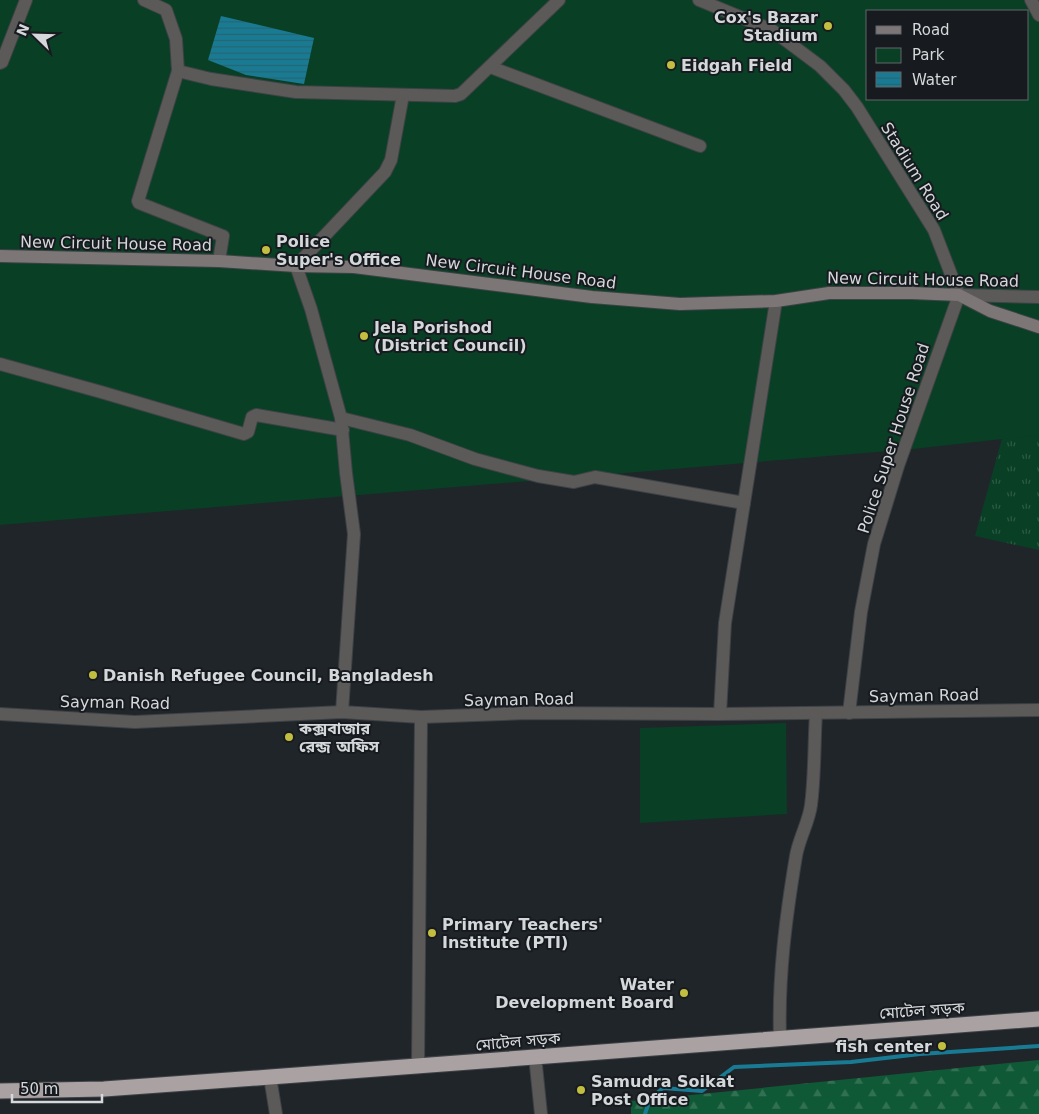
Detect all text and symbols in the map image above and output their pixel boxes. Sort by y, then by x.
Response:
place label: Cox's Bazar Stadium [714,8,818,45]
north arrow [10,10,60,60]
legend [866,10,1029,100]
marker: Cox's Bazar Stadium [822,20,834,32]
text: N [13,21,33,38]
text: Road [912,21,950,39]
text: Park [912,46,945,64]
place label: Eidgah Field [681,56,792,75]
marker: Eidgah Field [665,59,677,71]
text: Water [912,71,957,89]
street label: Stadium Road [877,119,952,224]
street label: New Circuit House Road [20,232,212,255]
place label: Police Super's Office [276,232,401,269]
marker: Police Super's Office [260,244,272,256]
street label: New Circuit House Road [425,250,617,293]
street label: New Circuit House Road [827,268,1019,291]
place label: Jela Porishod (District Council) [373,318,527,355]
marker: Jela Porishod (District Council) [358,330,370,342]
street label: Police Super House Road [854,341,933,536]
place label: Danish Refugee Council, Bangladesh [103,666,434,685]
marker: Danish Refugee Council, Bangladesh [87,669,99,681]
street label: Sayman Road [869,685,979,706]
street label: Sayman Road [464,689,574,710]
street label: Sayman Road [60,692,170,713]
place label: কক্সবাজার রেন্জ অফিস [298,719,380,756]
marker: কক্সবাজার রেন্জ অফিস [283,731,295,743]
place label: Primary Teachers' Institute (PTI) [442,915,603,952]
marker: Primary Teachers' Institute (PTI) [426,927,438,939]
place label: Water Development Board [495,975,674,1012]
marker: Water Development Board [678,987,690,999]
street label: মোটেল সড়ক [879,998,966,1023]
street label: মোটেল সড়ক [475,1028,562,1055]
place label: fish center [836,1037,932,1056]
marker: fish center [936,1040,948,1052]
scale bar [12,1072,102,1104]
place label: Samudra Soikat Post Office [591,1072,735,1109]
text: 50 m [20,1080,58,1098]
marker: Samudra Soikat Post Office [575,1084,587,1096]

